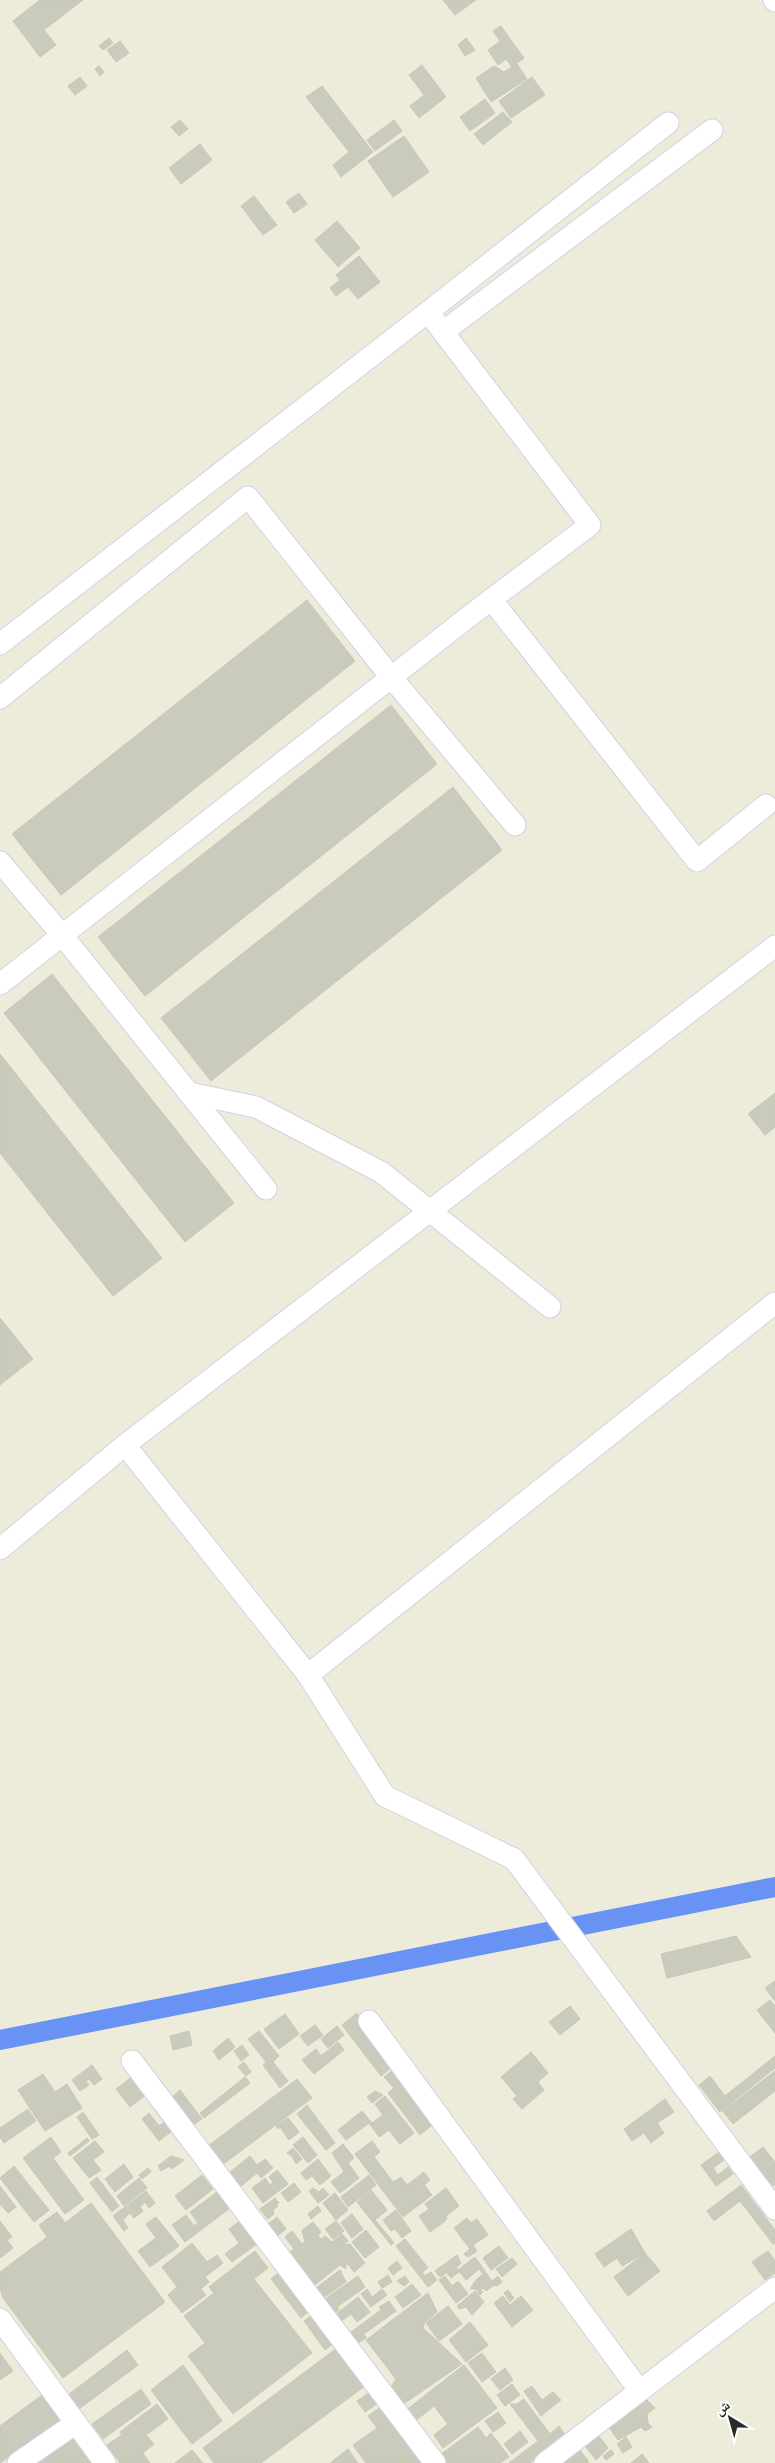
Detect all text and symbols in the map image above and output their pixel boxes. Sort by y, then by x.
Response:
north arrow [705,2393,755,2443]
text: ش [710,2395,734,2420]

